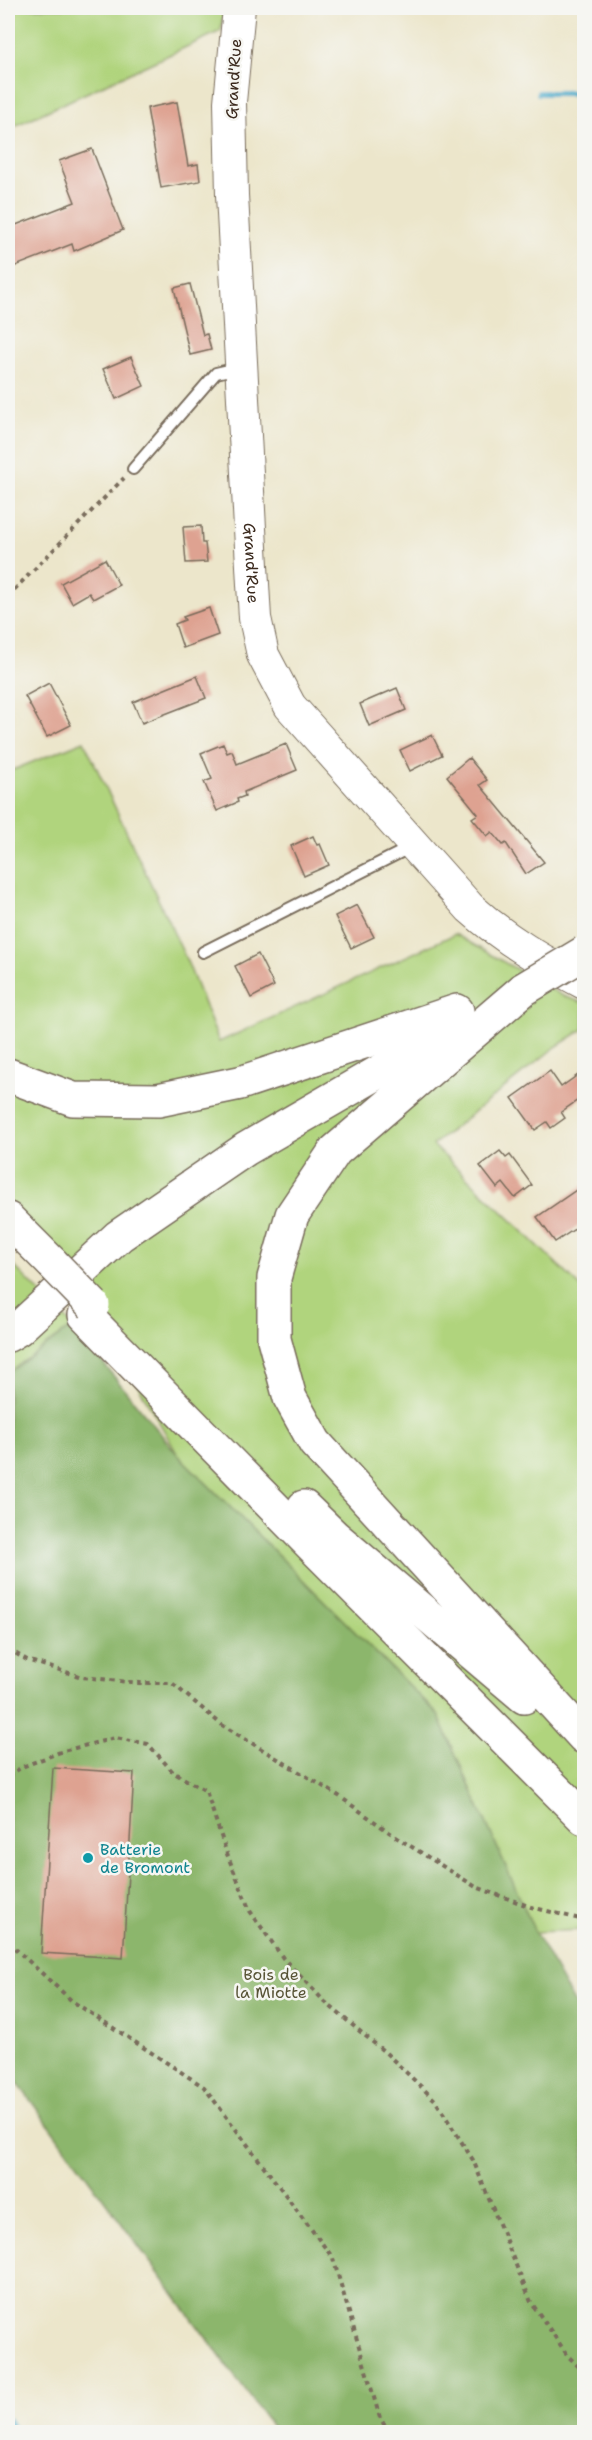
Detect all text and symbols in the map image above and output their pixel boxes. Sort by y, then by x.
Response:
street label: Grand'Rue [221,38,246,120]
street label: Grand'Rue [239,522,264,604]
place label: Batterie de Bromont [100,1839,190,1878]
marker: Batterie de Bromont [81,1851,95,1865]
park label: Bois de la Miotte [235,1964,307,2003]

